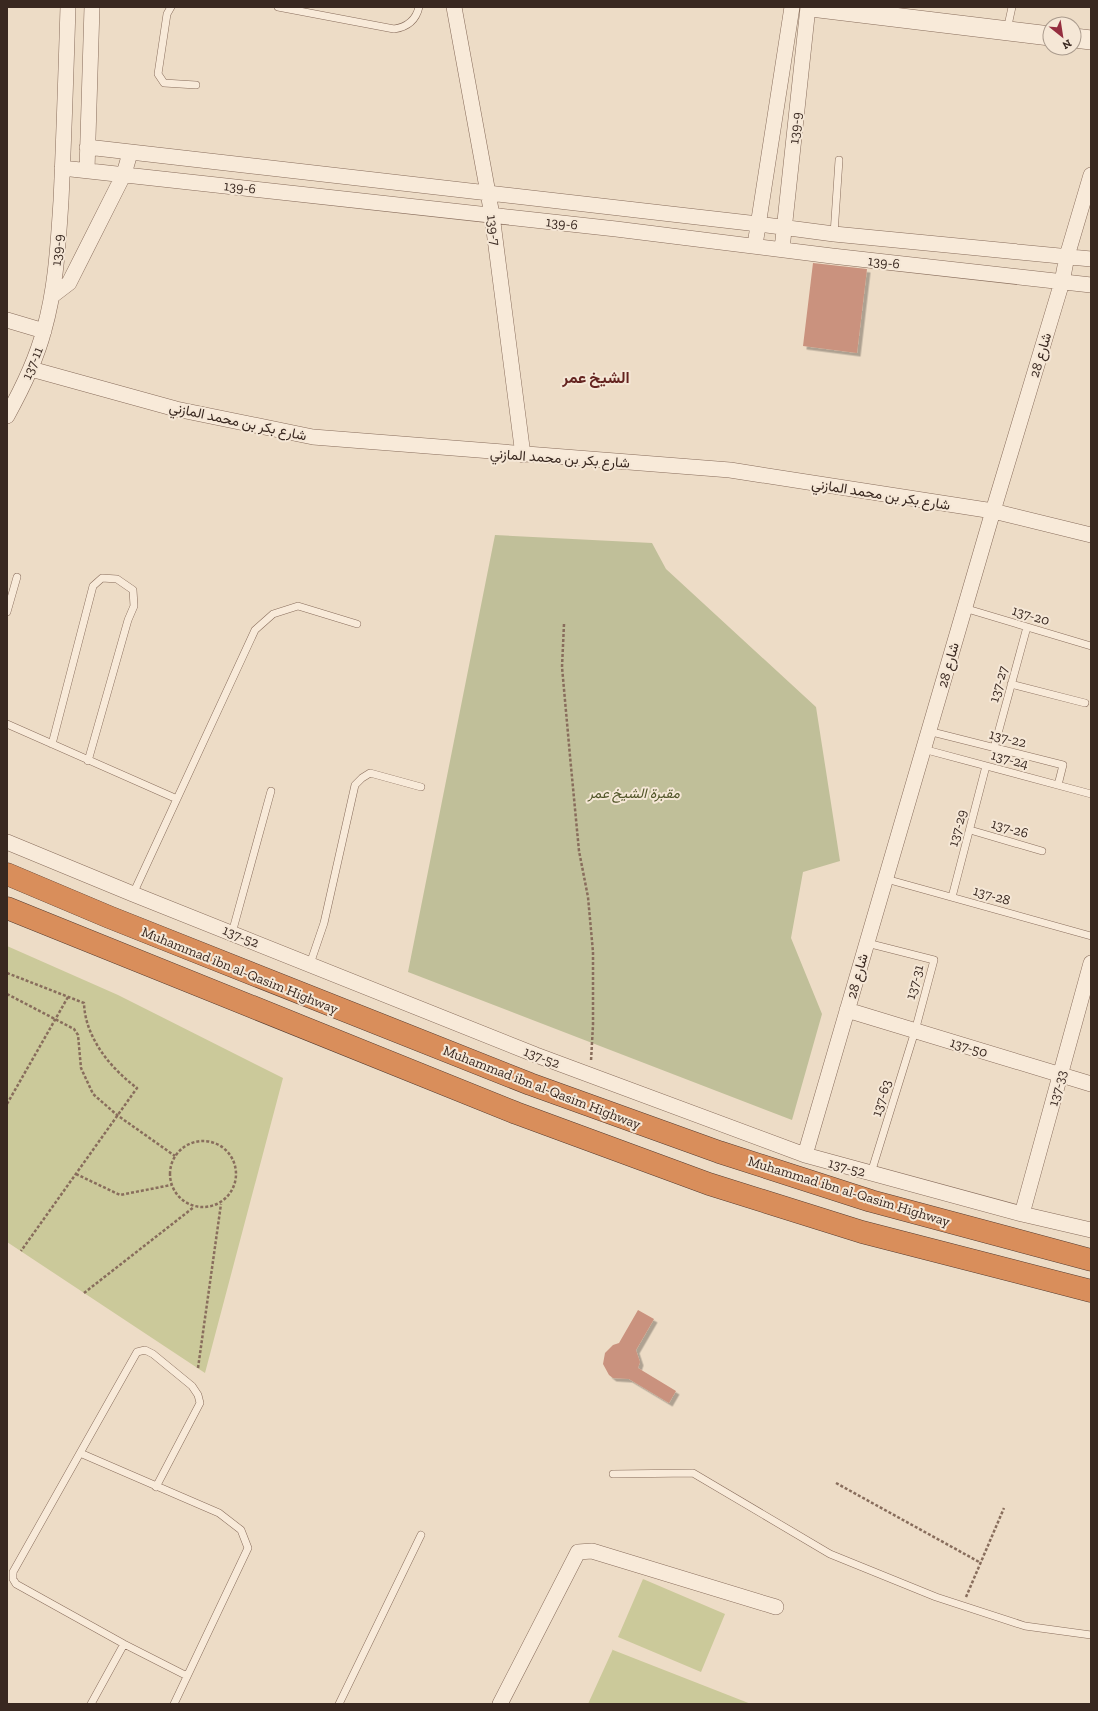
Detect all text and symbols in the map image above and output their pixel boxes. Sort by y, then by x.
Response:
north arrow [1042,16,1082,56]
text: N [1059,37,1074,52]
street label: 139-9 [785,111,806,145]
street label: 139-6 [223,177,257,198]
street label: 139-6 [545,213,579,234]
street label: 139-7 [483,214,504,247]
street label: 139-9 [48,233,67,267]
street label: 139-6 [867,252,901,273]
street label: شارع 28 [1026,331,1057,380]
street label: 137-11 [18,344,47,382]
district label: الشيخ عمر [561,368,630,389]
street label: شارع بكر بن محمد المازني [167,399,308,447]
street label: شارع بكر بن محمد المازني [489,445,630,475]
street label: شارع بكر بن محمد المازني [810,475,951,517]
street label: 137-20 [1010,602,1052,629]
street label: شارع 28 [934,641,965,690]
street label: 137-27 [985,664,1012,704]
street label: 137-22 [988,726,1028,751]
street label: 137-24 [989,746,1031,773]
park label: مقبرة الشيخ عمر [587,785,680,803]
street label: 137-29 [944,808,971,849]
street label: 137-26 [989,815,1030,842]
street label: 137-28 [971,882,1012,909]
street label: 137-52 [220,922,261,951]
street label: Muhammad ibn al-Qasim Highway [139,923,341,1018]
street label: شارع 28 [843,952,874,1001]
street label: 137-31 [902,962,927,1001]
street label: 137-50 [948,1034,990,1061]
street label: Muhammad ibn al-Qasim Highway [441,1042,644,1133]
street label: 137-52 [521,1043,562,1072]
street label: 137-33 [1045,1068,1070,1108]
street label: 137-63 [868,1078,895,1119]
street label: Muhammad ibn al-Qasim Highway [746,1153,953,1231]
street label: 137-52 [827,1154,867,1181]

